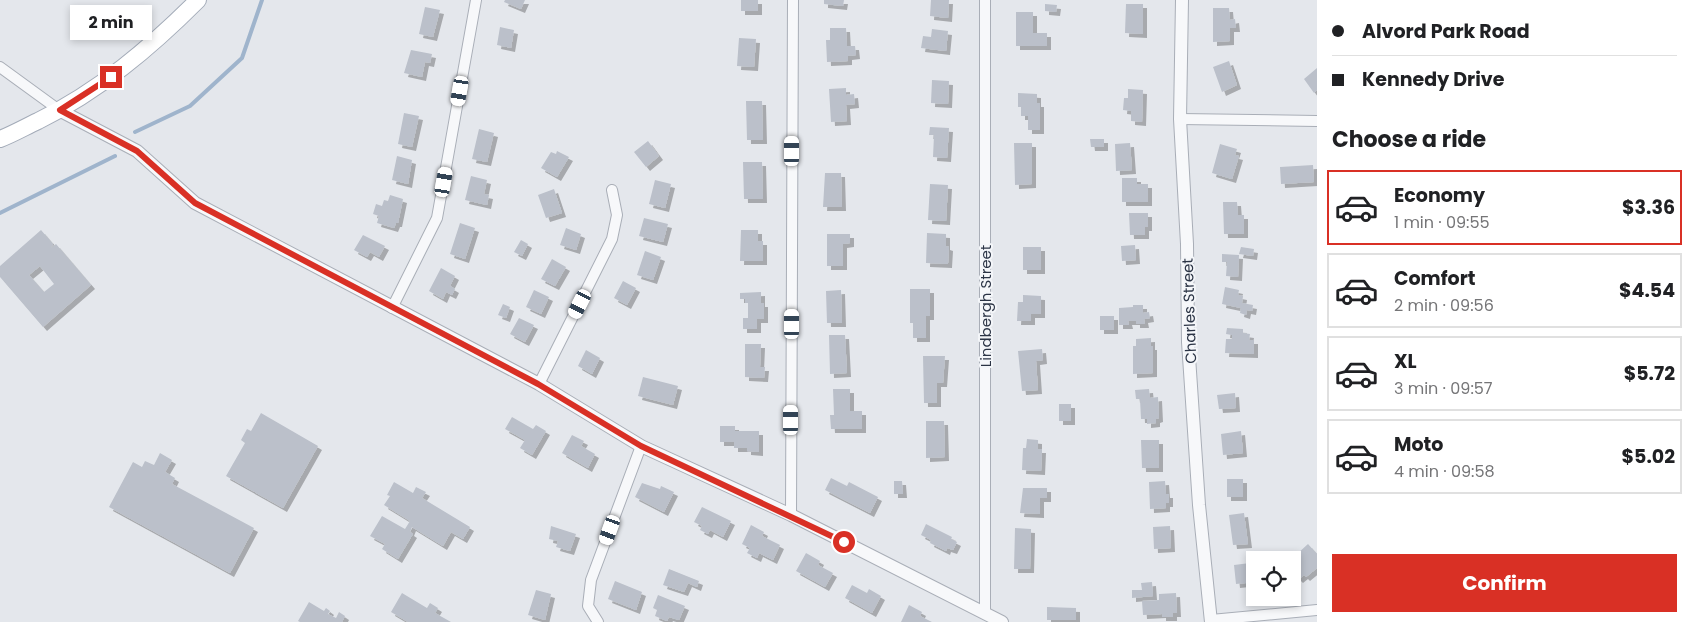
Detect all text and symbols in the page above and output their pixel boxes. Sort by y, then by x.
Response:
callout: 2 min [70,5,152,40]
text: 2 min [89,11,133,34]
text: Alvord Park Road [1362,18,1530,45]
route end [100,66,122,88]
text: Kennedy Drive [1362,66,1504,93]
car [450,75,469,107]
text: Choose a ride [1332,124,1486,155]
car [784,136,799,166]
car [434,166,453,198]
text: Economy [1394,182,1485,209]
icon: car [1334,185,1379,230]
text: $3.36 [1622,194,1675,221]
text: 1 min · 09:55 [1394,211,1490,234]
street label: Lindbergh Street [975,245,996,367]
street label: Charles Street [1177,258,1201,364]
text: Comfort [1394,265,1476,292]
icon: car [1334,268,1379,313]
text: $4.54 [1619,277,1675,304]
car [566,287,593,321]
text: 2 min · 09:56 [1394,294,1494,317]
car [784,309,799,339]
text: XL [1394,348,1417,375]
icon: car [1334,351,1379,396]
text: $5.72 [1624,360,1675,387]
text: 3 min · 09:57 [1394,377,1493,400]
car [783,405,798,435]
text: Moto [1394,431,1443,458]
icon: car [1334,434,1379,479]
text: $5.02 [1622,443,1675,470]
text: 4 min · 09:58 [1394,460,1495,483]
car [597,513,622,547]
route start [833,531,855,553]
map controls [1246,551,1301,606]
button: locate [1246,551,1301,606]
button: Confirm [1332,554,1677,612]

